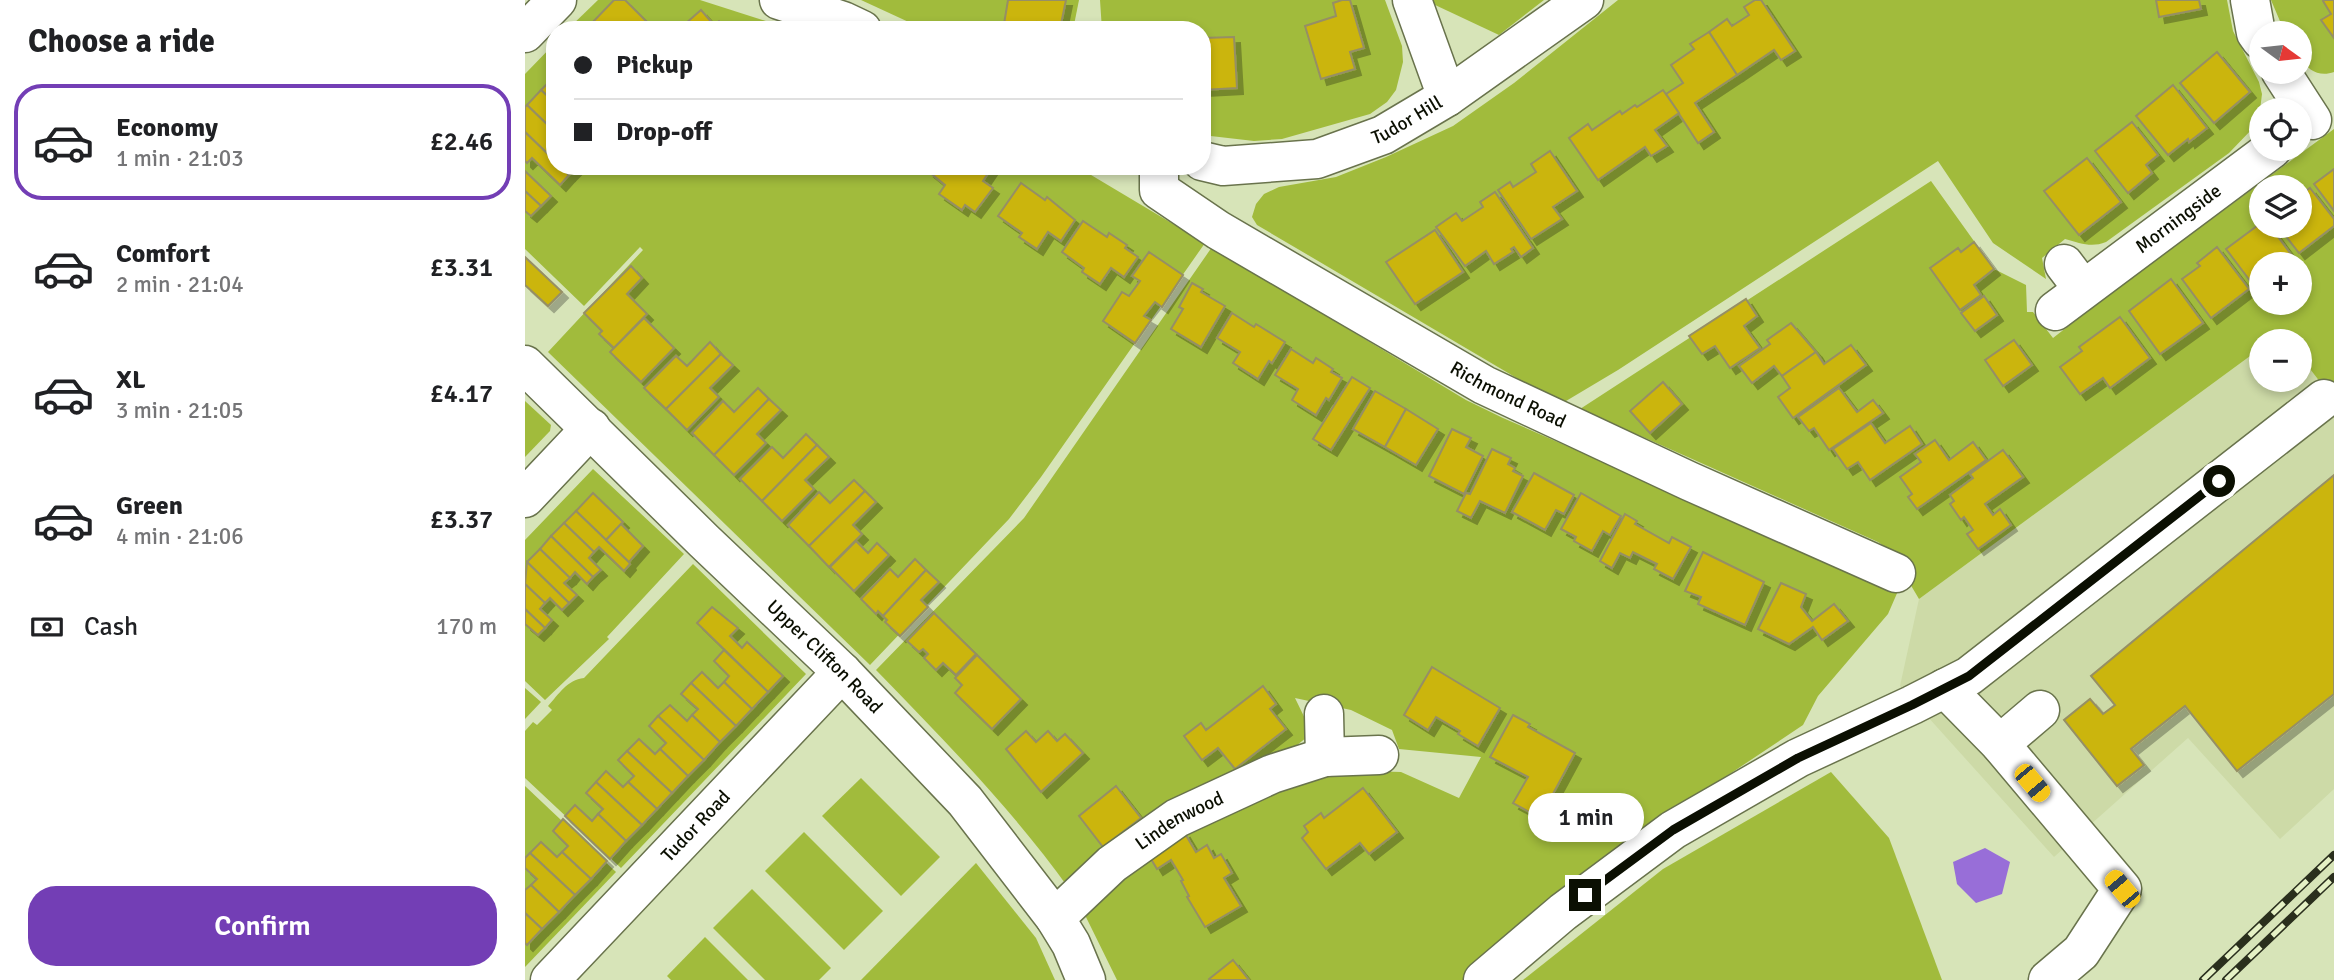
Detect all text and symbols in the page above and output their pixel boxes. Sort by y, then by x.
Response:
north arrow [2249,21,2312,84]
map controls [2249,21,2312,392]
text: Choose a ride [28,22,215,61]
text: Pickup [616,49,693,81]
street label: Tudor Hill [1368,90,1447,150]
button: locate [2249,98,2312,161]
icon: car [32,111,95,174]
text: Economy [116,112,218,144]
text: Drop-off [616,116,712,148]
text: £2.46 [430,126,493,158]
text: 1 min · 21:03 [116,144,244,173]
button: layers [2249,175,2312,238]
street label: Morningside [2131,179,2226,259]
icon: car [32,237,95,300]
text: Comfort [116,238,210,270]
text: £3.31 [430,252,493,284]
button: + [2249,252,2312,315]
text: 2 min · 21:04 [116,270,244,299]
button: − [2249,329,2312,392]
street label: Richmond Road [1446,356,1570,434]
icon: car [32,363,95,426]
text: XL [116,364,146,396]
text: £4.17 [430,378,493,410]
text: 3 min · 21:05 [116,396,244,425]
route start [2203,465,2235,497]
icon: car [32,489,95,552]
text: Green [116,490,183,522]
text: £3.37 [430,504,493,536]
text: 4 min · 21:06 [116,522,244,551]
street label: Upper Clifton Road [761,595,887,719]
icon: cash [28,608,66,646]
text: Cash [84,611,138,643]
text: 170 m [436,612,497,641]
car [2011,760,2054,806]
street label: Tudor Road [656,785,736,867]
street label: Lindenwood [1131,786,1227,856]
callout: 1 min [1527,794,1643,842]
text: 1 min [1558,803,1614,832]
car [2101,866,2144,912]
route end [1569,879,1601,911]
button: Confirm [28,886,497,966]

